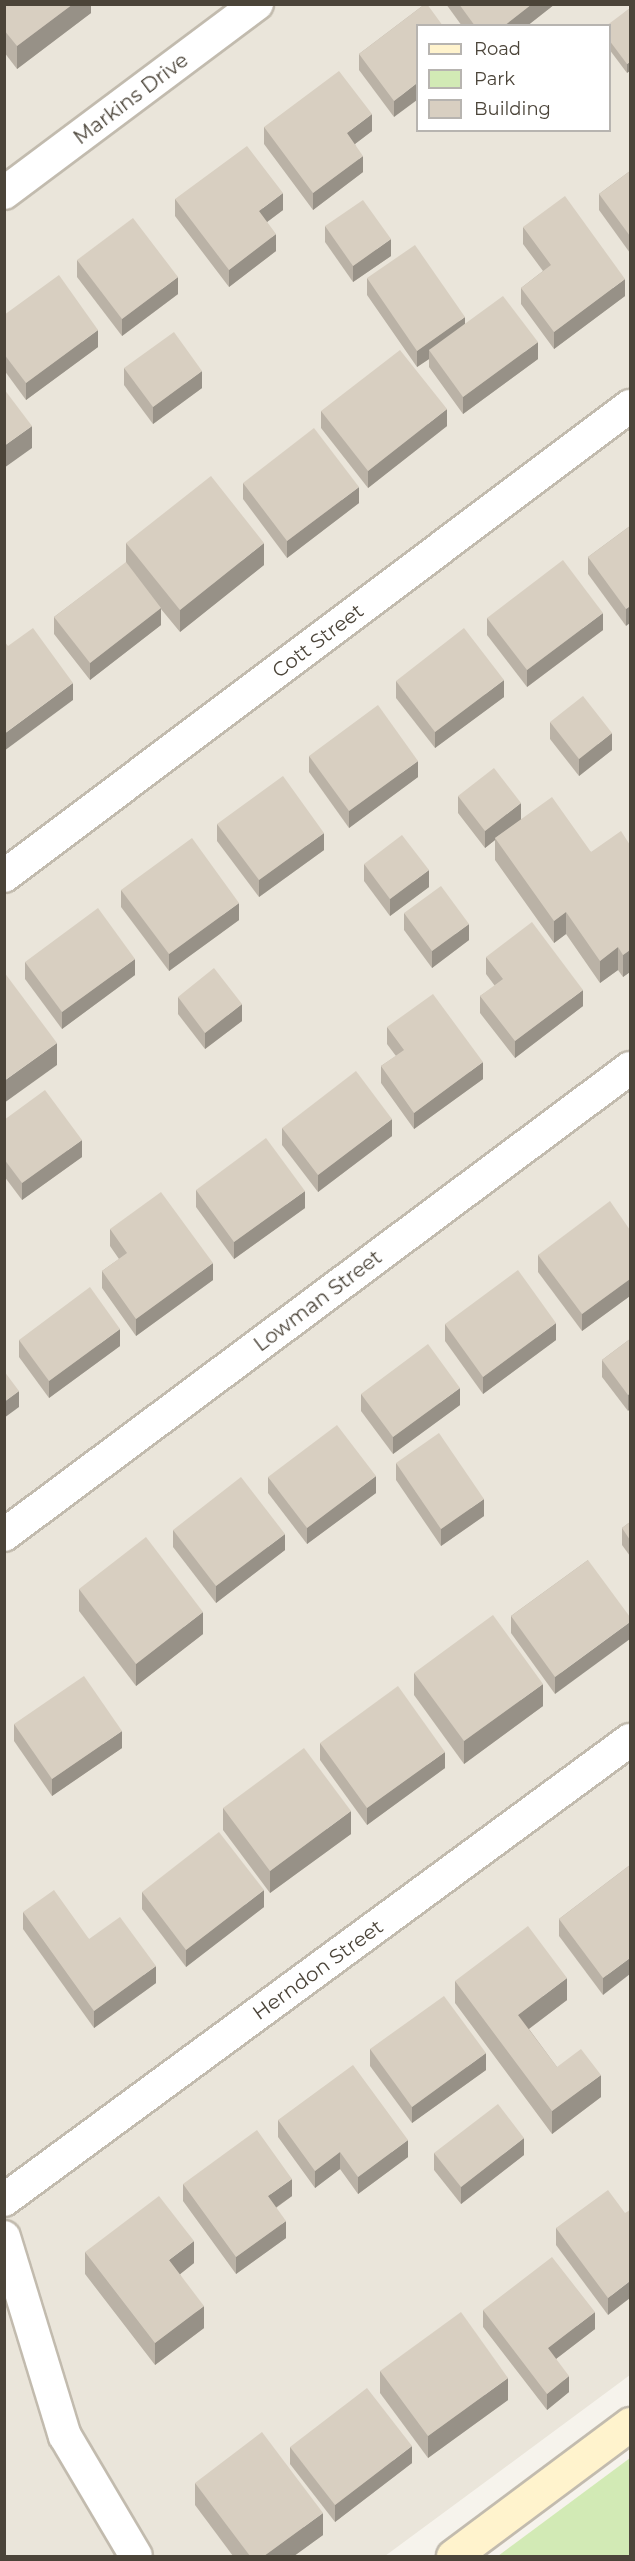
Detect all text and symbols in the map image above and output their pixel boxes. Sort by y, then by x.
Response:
legend [416,24,611,132]
text: Road [474,38,521,60]
street label: Markins Drive [69,48,193,150]
text: Park [474,68,515,90]
text: Building [474,98,551,120]
street label: Cott Street [268,599,368,683]
street label: Lowman Street [249,1245,387,1357]
street label: Herndon Street [248,1915,388,2025]

